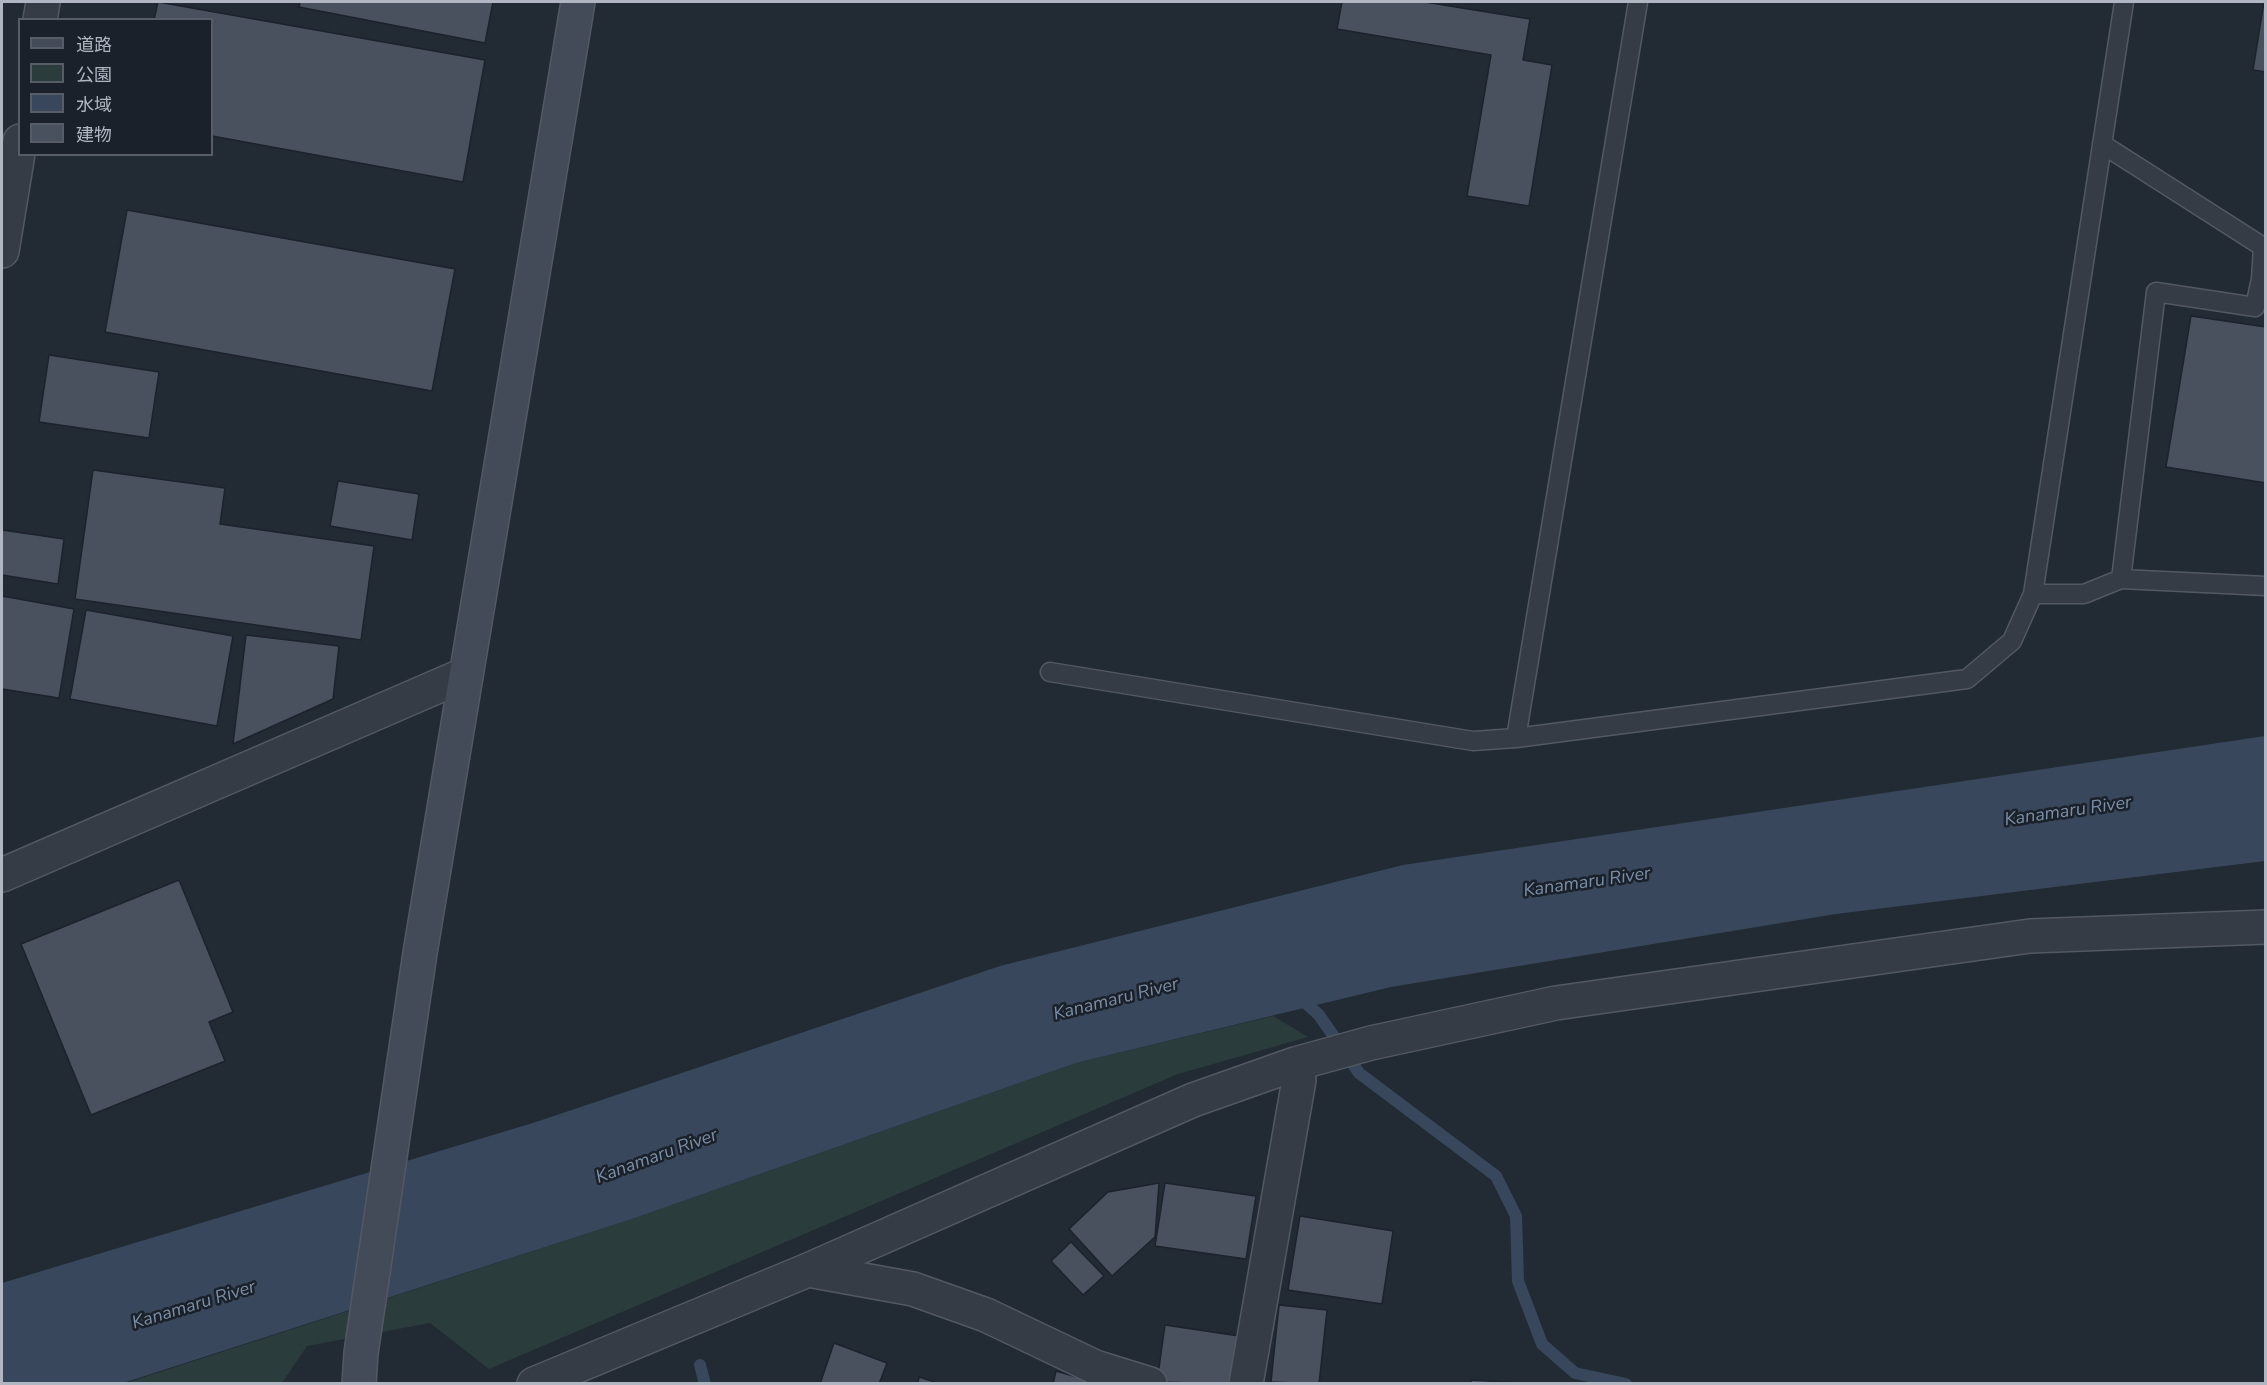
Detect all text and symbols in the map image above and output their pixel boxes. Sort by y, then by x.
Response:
legend [18,18,213,156]
text: 道路 [76,33,112,57]
text: 公園 [76,63,112,87]
text: 水域 [76,93,112,117]
text: 建物 [76,123,112,147]
water label: Kanamaru River [2003,792,2133,832]
water label: Kanamaru River [1522,863,1652,903]
water label: Kanamaru River [1051,974,1181,1026]
water label: Kanamaru River [593,1125,721,1189]
water label: Kanamaru River [130,1277,258,1335]

